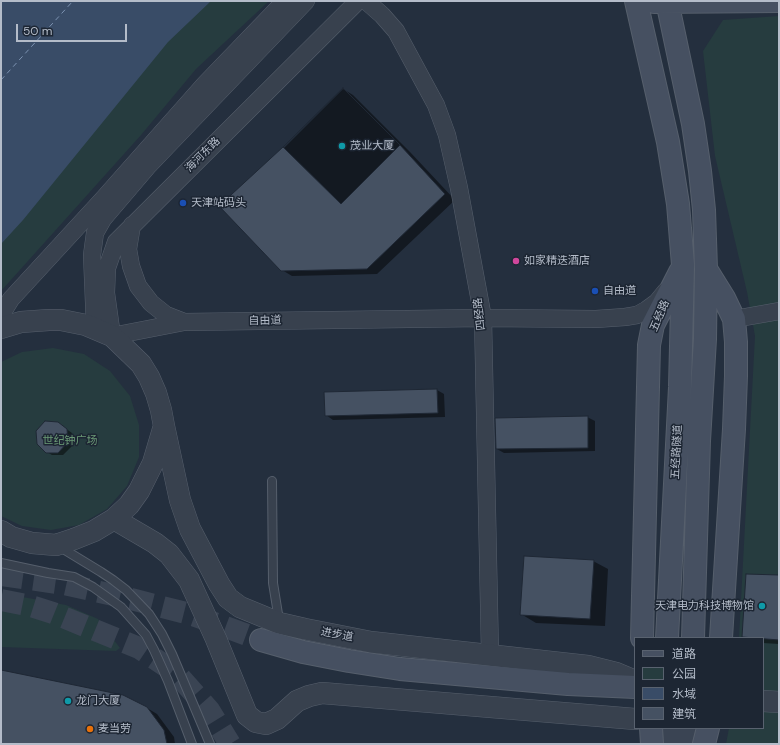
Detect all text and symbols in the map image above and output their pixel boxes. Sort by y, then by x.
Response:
scale bar [18,16,129,42]
text: 50 m [23,23,52,39]
street label: 海河东路 [183,135,223,175]
place label: 茂业大厦 [350,139,394,153]
marker: 茂业大厦 [337,141,347,151]
place label: 天津站码头 [191,196,246,210]
marker: 天津站码头 [178,198,188,208]
place label: 如家精迭酒店 [524,254,590,268]
marker: 如家精迭酒店 [511,256,521,266]
place label: 自由道 [603,284,636,298]
marker: 自由道 [590,286,600,296]
street label: 四经路 [471,297,489,331]
street label: 五经路 [647,298,673,334]
street label: 自由道 [248,314,282,328]
street label: 五经路隧道 [669,424,685,480]
park label: 世纪钟广场 [43,434,97,448]
place label: 天津电力科技博物馆 [655,599,754,613]
marker: 天津电力科技博物馆 [757,601,767,611]
street label: 进步道 [320,625,354,645]
legend [634,637,764,729]
text: 道路 [672,646,696,662]
text: 公园 [672,666,696,682]
text: 水域 [672,686,696,702]
place label: 龙门大厦 [76,694,120,708]
marker: 龙门大厦 [63,696,73,706]
text: 建筑 [672,706,696,722]
place label: 麦当劳 [98,722,131,736]
marker: 麦当劳 [85,724,95,734]

